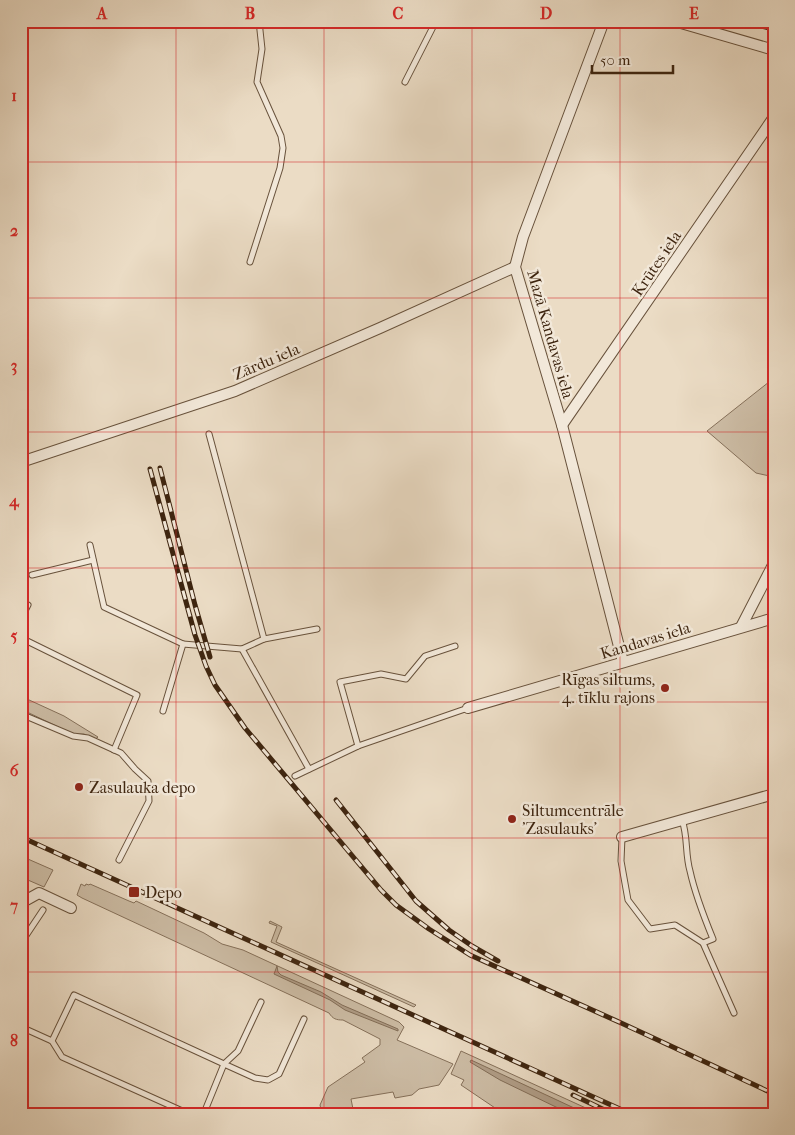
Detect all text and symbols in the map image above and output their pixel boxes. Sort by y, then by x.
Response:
text: A [96,4,108,23]
text: B [245,4,255,23]
text: C [393,4,404,23]
text: D [540,4,552,23]
text: E [689,4,699,23]
scale bar [592,42,674,74]
text: 50 m [600,51,631,69]
text: 1 [11,86,17,105]
text: 2 [10,221,18,240]
street label: Krūtes iela [628,226,686,300]
street label: Mazā Kandavas iela [523,268,578,401]
street label: Zārdu iela [230,339,303,384]
text: 3 [11,356,17,376]
text: 4 [8,491,20,511]
street label: Kandavas iela [598,618,693,663]
text: 5 [11,626,18,645]
place label: Rīgas siltums, 4. tīklu rajons [561,670,655,707]
marker: Rīgas siltums, 4. tīklu rajons [659,682,671,694]
text: 6 [10,761,19,780]
place label: Zasulauka depo [89,778,195,797]
marker: Zasulauka depo [73,781,85,793]
place label: Siltumcentrāle 'Zasulauks' [522,801,624,838]
marker: Siltumcentrāle 'Zasulauks' [506,813,518,825]
place label: Depo [145,883,182,902]
marker: Depo [127,885,141,899]
text: 7 [9,896,18,915]
text: 8 [10,1031,18,1050]

